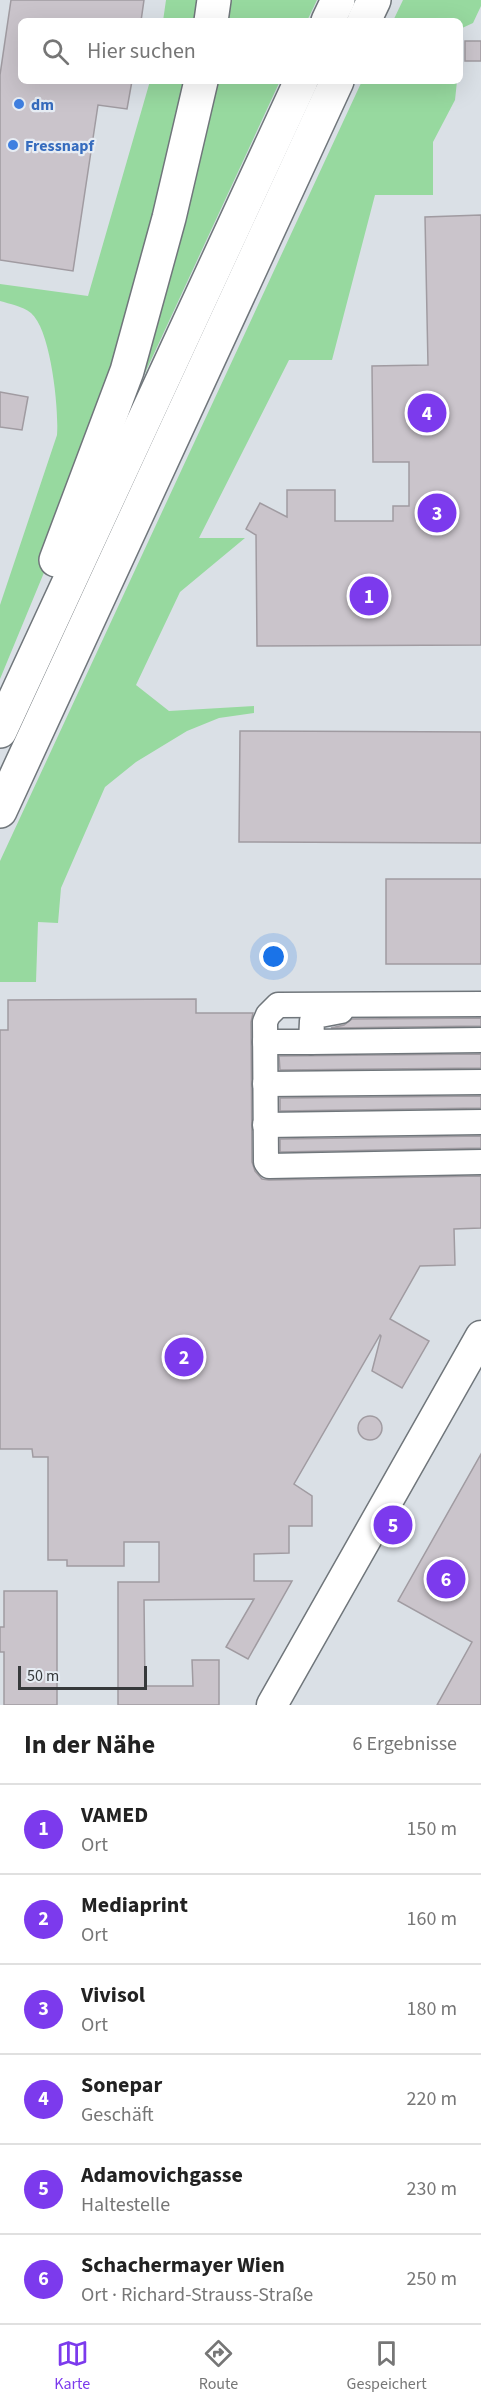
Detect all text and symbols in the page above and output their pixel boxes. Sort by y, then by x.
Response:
search box [18,18,463,84]
icon: search [39,35,72,68]
text: Hier suchen [87,35,196,67]
place label: dm [31,94,54,116]
marker: dm [12,97,26,111]
place label: Fressnapf [25,135,94,157]
marker: Fressnapf [6,138,20,152]
pin: 4 [408,390,446,436]
pin: 3 [418,490,456,536]
pin: 1 [350,574,388,618]
your location [259,942,288,971]
pin: 2 [164,1334,204,1380]
pin: 5 [374,1502,412,1547]
pin: 6 [426,1556,466,1602]
scale bar [18,1663,147,1690]
text: 50 m [27,1665,59,1687]
text: In der Nähe [24,1726,155,1763]
text: 6 Ergebnisse [352,1730,457,1758]
text: VAMED [81,1799,148,1831]
text: 1 [38,1815,49,1843]
text: 150 m [407,1815,457,1843]
text: Ort [81,1831,108,1859]
text: Mediaprint [81,1889,188,1921]
text: 2 [38,1905,49,1933]
text: 160 m [407,1905,457,1933]
text: Ort [81,1921,108,1949]
text: Vivisol [81,1979,145,2011]
text: 3 [38,1995,49,2023]
text: 180 m [407,1995,457,2023]
text: Ort [81,2011,108,2039]
text: Sonepar [81,2069,162,2101]
text: 4 [38,2085,49,2113]
text: 220 m [407,2085,457,2113]
text: Geschäft [81,2101,154,2129]
text: Adamovichgasse [81,2159,243,2191]
text: 5 [38,2175,49,2203]
text: 230 m [407,2175,457,2203]
text: Haltestelle [81,2191,170,2219]
text: Schachermayer Wien [81,2249,285,2281]
text: 6 [38,2265,49,2293]
text: 250 m [407,2265,457,2293]
text: Ort · Richard-Strauss-Straße [81,2281,313,2309]
tab: Karte [54,2337,90,2395]
tab: Route [199,2337,238,2395]
tab: Gespeichert [347,2337,427,2395]

